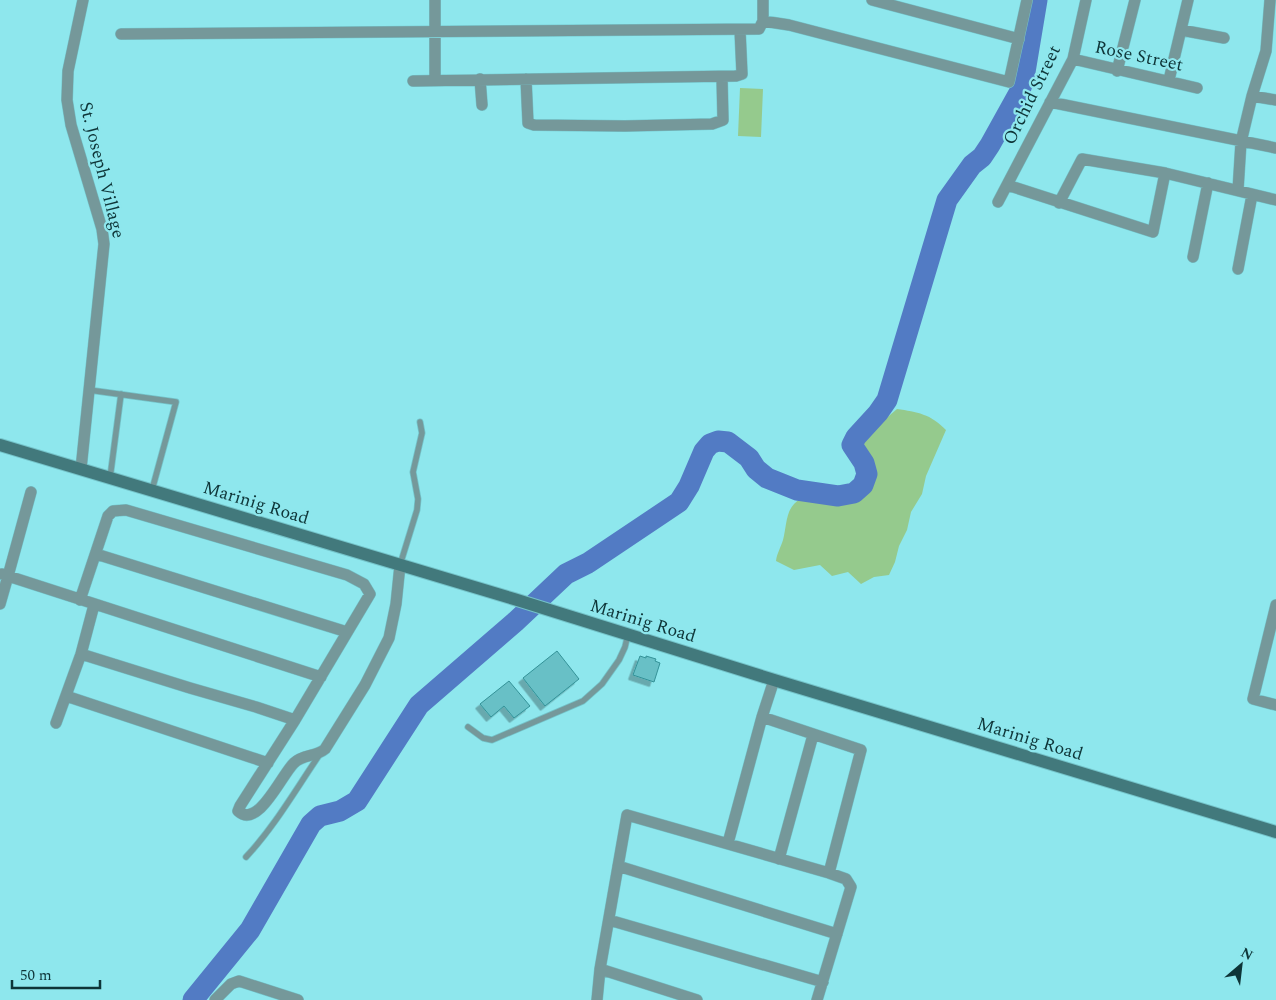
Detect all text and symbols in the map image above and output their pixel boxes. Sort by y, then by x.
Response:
street label: Rose Street [1092,33,1186,79]
street label: Orchid Street [996,40,1068,150]
street label: St. Joseph Village [72,99,132,241]
street label: Marinig Road [200,474,312,532]
street label: Marinig Road [587,592,699,650]
street label: Marinig Road [974,710,1086,768]
north arrow [1216,940,1266,990]
text: N [1237,942,1257,966]
scale bar [12,958,100,990]
text: 50 m [20,964,52,987]

